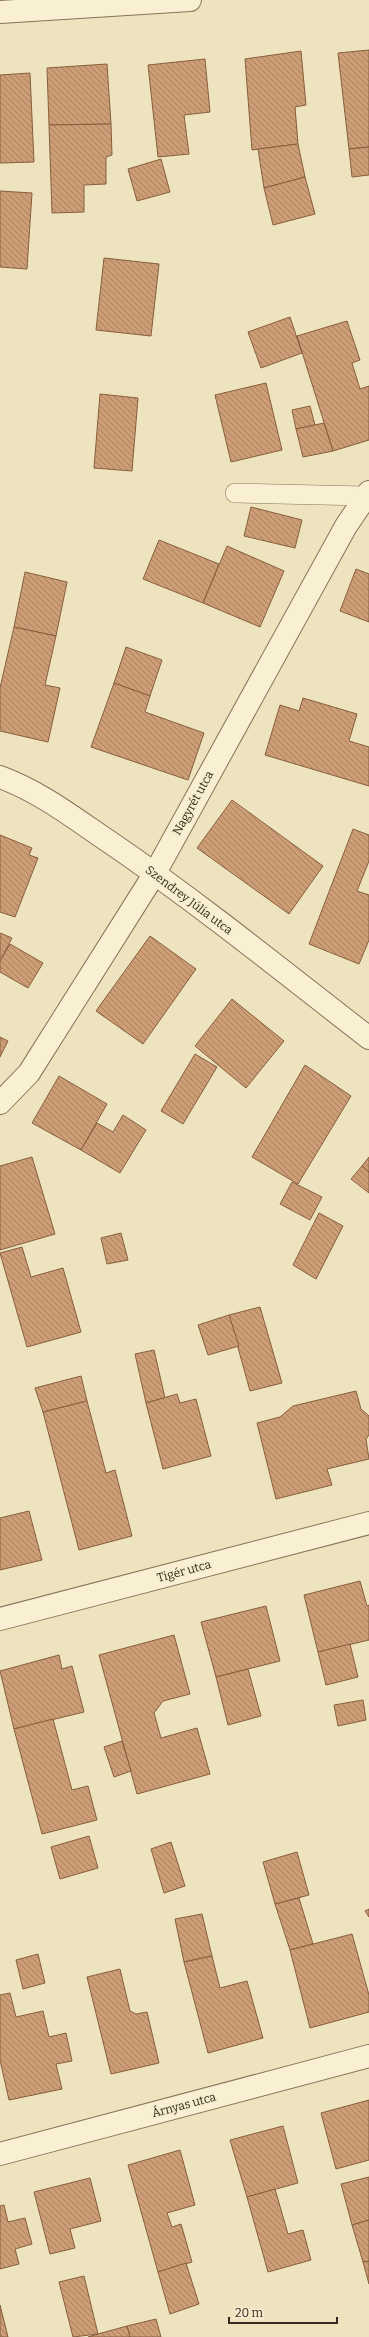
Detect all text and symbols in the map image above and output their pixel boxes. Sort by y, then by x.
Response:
street label: Nagyrét utca [170,768,217,838]
street label: Szendrey Júlia utca [143,863,236,938]
street label: Tigér utca [155,1557,213,1585]
street label: Árnyas utca [150,2089,218,2120]
scale bar [229,2299,337,2325]
text: 20 m [235,2306,264,2320]

